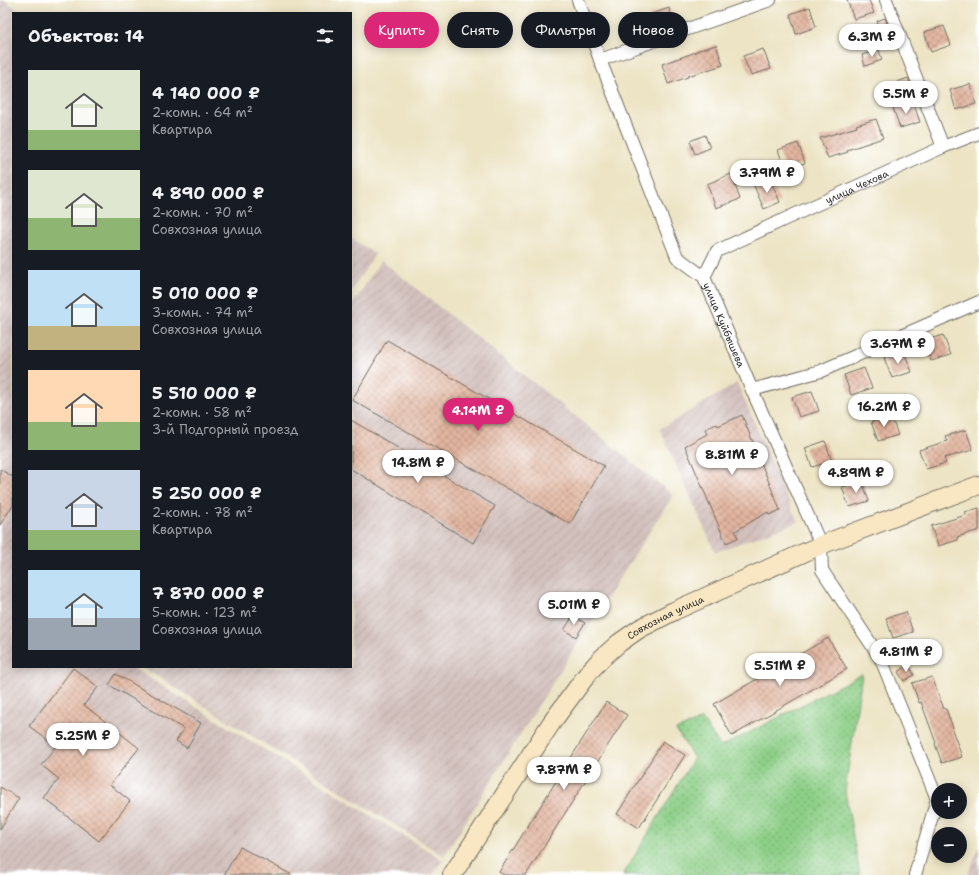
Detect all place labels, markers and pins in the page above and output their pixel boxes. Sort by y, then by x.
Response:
pin: 6.3M ₽ [839,24,905,58]
pin: 5.5M ₽ [873,81,939,115]
pin: 3.79M ₽ [730,160,804,194]
pin: 3.67M ₽ [861,331,935,365]
pin: 16.2M ₽ [847,394,921,428]
pin: 4.14M ₽ [441,398,515,432]
pin: 8.81M ₽ [695,442,769,476]
pin: 14.8M ₽ [381,450,455,484]
pin: 4.89M ₽ [819,460,893,494]
pin: 5.01M ₽ [537,592,611,626]
pin: 4.81M ₽ [869,639,943,673]
pin: 5.51M ₽ [743,653,817,687]
pin: 5.25M ₽ [46,723,120,757]
pin: 7.87M ₽ [527,757,601,791]

